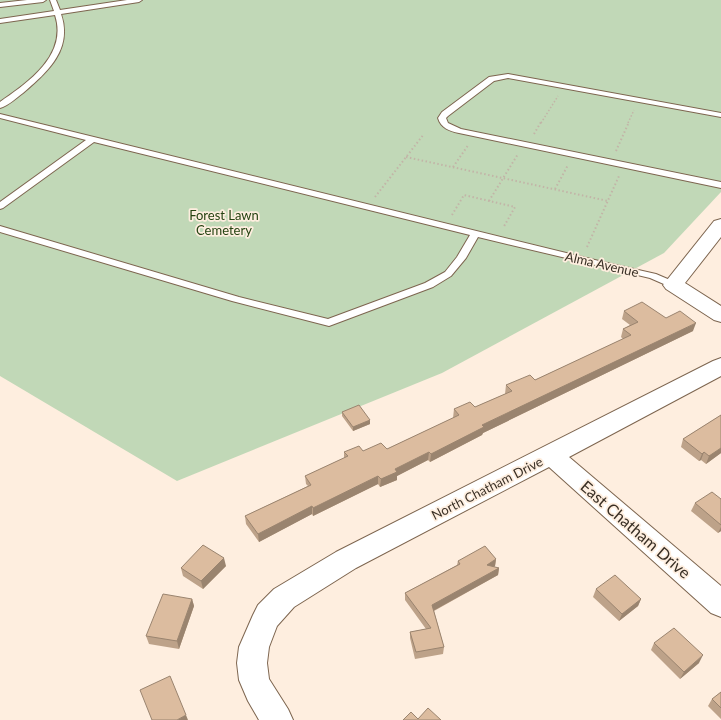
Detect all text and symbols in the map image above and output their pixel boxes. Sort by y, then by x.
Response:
park label: Forest Lawn Cemetery [189,207,259,238]
street label: Alma Avenue [564,248,640,280]
street label: North Chatham Drive [429,453,545,523]
street label: East Chatham Drive [577,476,695,582]

